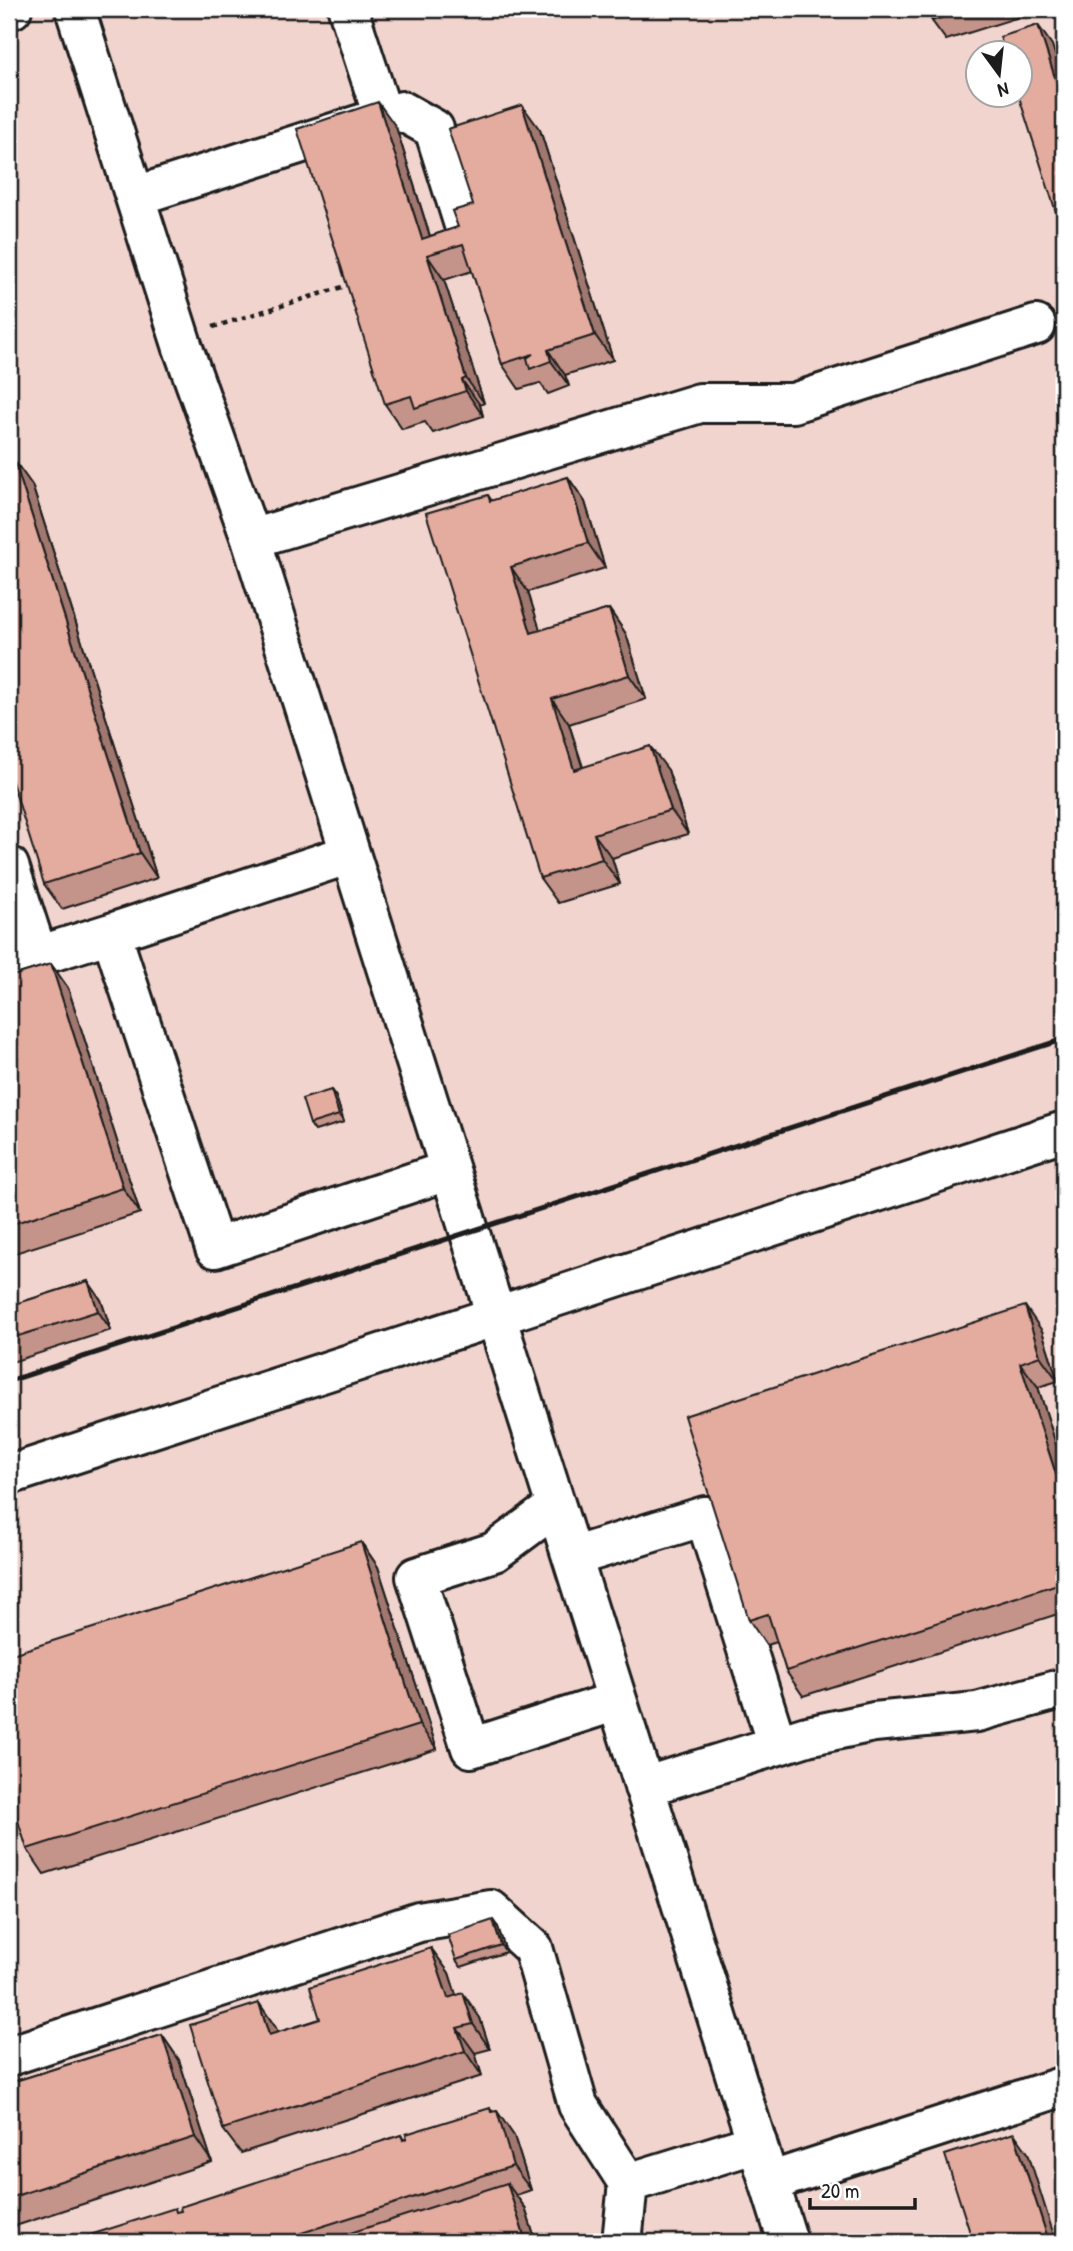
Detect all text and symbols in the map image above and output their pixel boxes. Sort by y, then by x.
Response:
north arrow [964,38,1034,108]
text: N [995,77,1012,104]
scale bar [810,2167,916,2211]
text: 20 m [821,2176,859,2205]

